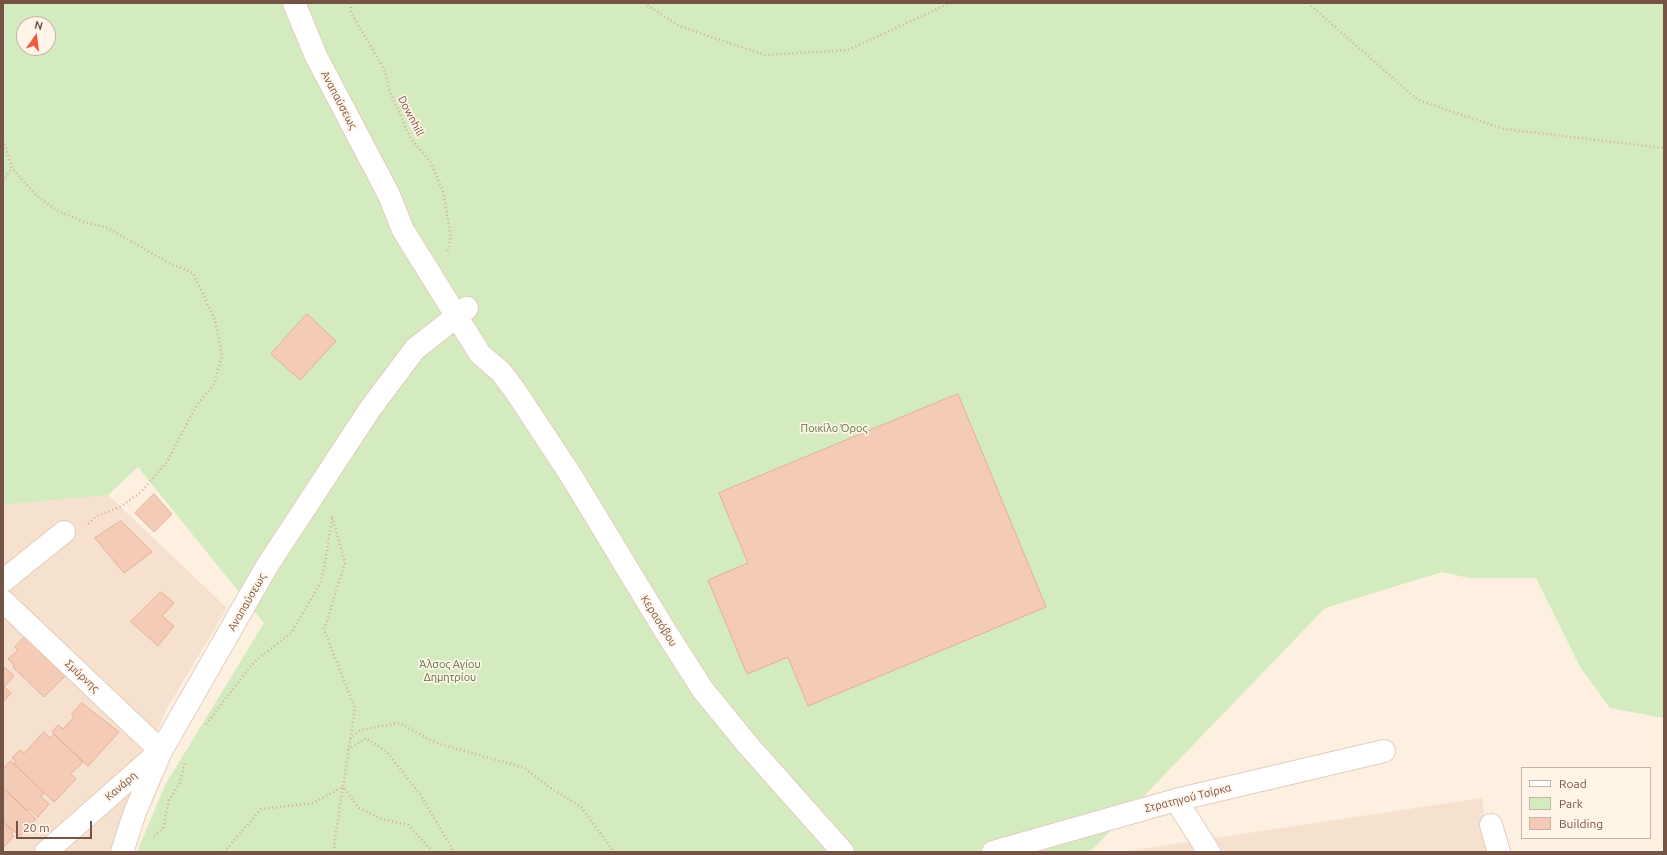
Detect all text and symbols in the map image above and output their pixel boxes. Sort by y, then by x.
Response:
north arrow [16,16,56,56]
text: N [33,19,44,32]
street label: Αναπαύσεως [318,68,360,132]
street label: Downhill [395,94,427,138]
park label: Ποικίλο Όρος [801,421,867,435]
street label: Αναπαύσεως [225,571,269,633]
street label: Κερασόβου [638,593,680,649]
street label: Σμύρνης [62,657,102,695]
park label: Άλσος Αγίου Δημητρίου [419,657,481,683]
legend [1521,767,1651,839]
street label: Κανάρη [102,769,140,803]
text: Road [1559,777,1587,790]
street label: Στρατηγού Τσίρκα [1143,781,1233,815]
text: Park [1559,797,1583,810]
scale bar [18,813,94,839]
text: Building [1559,817,1603,830]
text: 20 m [23,821,50,834]

